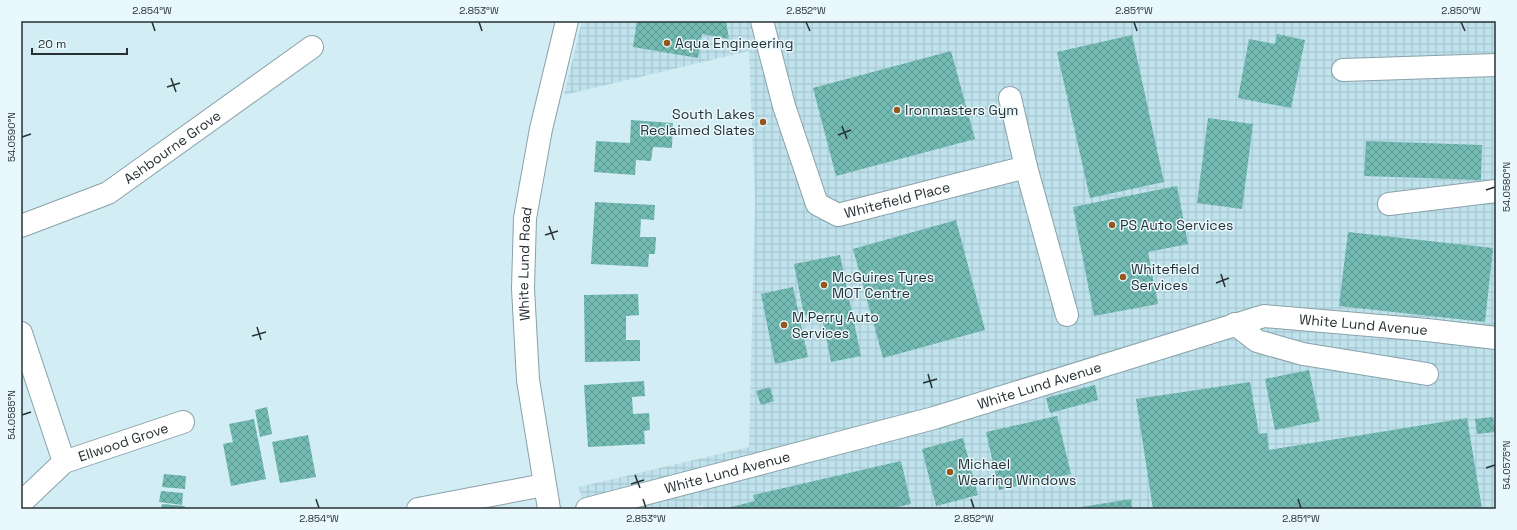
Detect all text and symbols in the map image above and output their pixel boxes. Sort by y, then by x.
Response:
text: 2.854°W [132,4,172,17]
text: 2.853°W [459,4,499,17]
text: 2.852°W [786,4,826,17]
text: 2.851°W [1115,4,1153,17]
text: 2.850°W [1441,4,1481,17]
scale bar [32,30,127,56]
place label: Aqua Engineering [675,34,793,52]
text: 20 m [38,36,66,52]
marker: Aqua Engineering [662,38,672,48]
place label: Ironmasters Gym [905,101,1018,119]
place label: South Lakes Reclaimed Slates [640,105,755,139]
marker: Ironmasters Gym [892,105,902,115]
street label: Ashbourne Grove [120,106,224,188]
text: 54.0590°N [5,112,18,162]
marker: South Lakes Reclaimed Slates [758,117,768,127]
text: 54.0580°N [1500,162,1513,212]
street label: Whitefield Place [842,178,952,222]
street label: White Lund Road [514,205,536,321]
place label: PS Auto Services [1120,216,1233,234]
marker: PS Auto Services [1107,220,1117,230]
place label: Whitefield Services [1131,260,1199,294]
place label: McGuires Tyres MOT Centre [832,268,934,302]
marker: Whitefield Services [1118,272,1128,282]
marker: McGuires Tyres MOT Centre [819,280,829,290]
place label: M.Perry Auto Services [792,308,879,342]
street label: White Lund Avenue [1298,310,1429,339]
marker: M.Perry Auto Services [779,320,789,330]
street label: White Lund Avenue [975,358,1104,413]
text: 54.0585°N [5,390,18,440]
street label: Ellwood Grove [76,419,171,466]
text: 54.0575°N [1500,441,1513,489]
street label: White Lund Avenue [663,447,792,497]
place label: Michael Wearing Windows [958,455,1076,489]
marker: Michael Wearing Windows [945,467,955,477]
text: 2.854°W [299,512,339,525]
text: 2.853°W [626,512,666,525]
text: 2.852°W [954,512,994,525]
text: 2.851°W [1282,512,1320,525]

